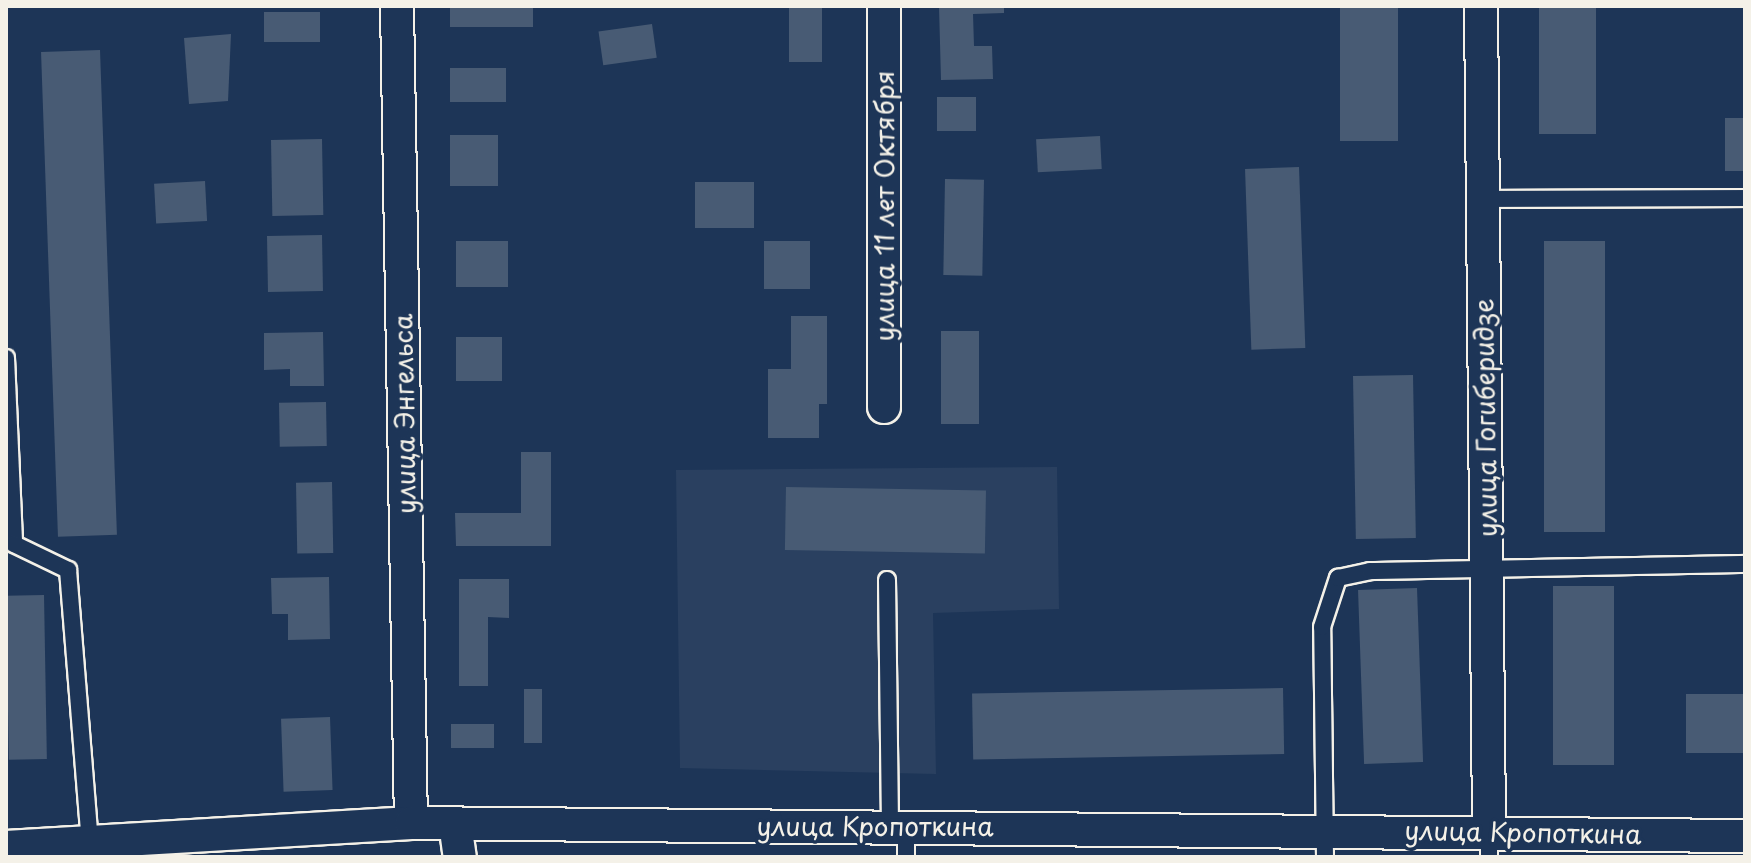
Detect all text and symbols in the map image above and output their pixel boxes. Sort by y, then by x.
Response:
street label: улица 11 лет Октября [868,69,900,343]
street label: улица Гогиберидзе [1467,298,1503,538]
street label: улица Энгельса [387,313,421,515]
street label: улица Кропоткина [756,810,994,842]
street label: улица Кропоткина [1404,814,1642,850]

